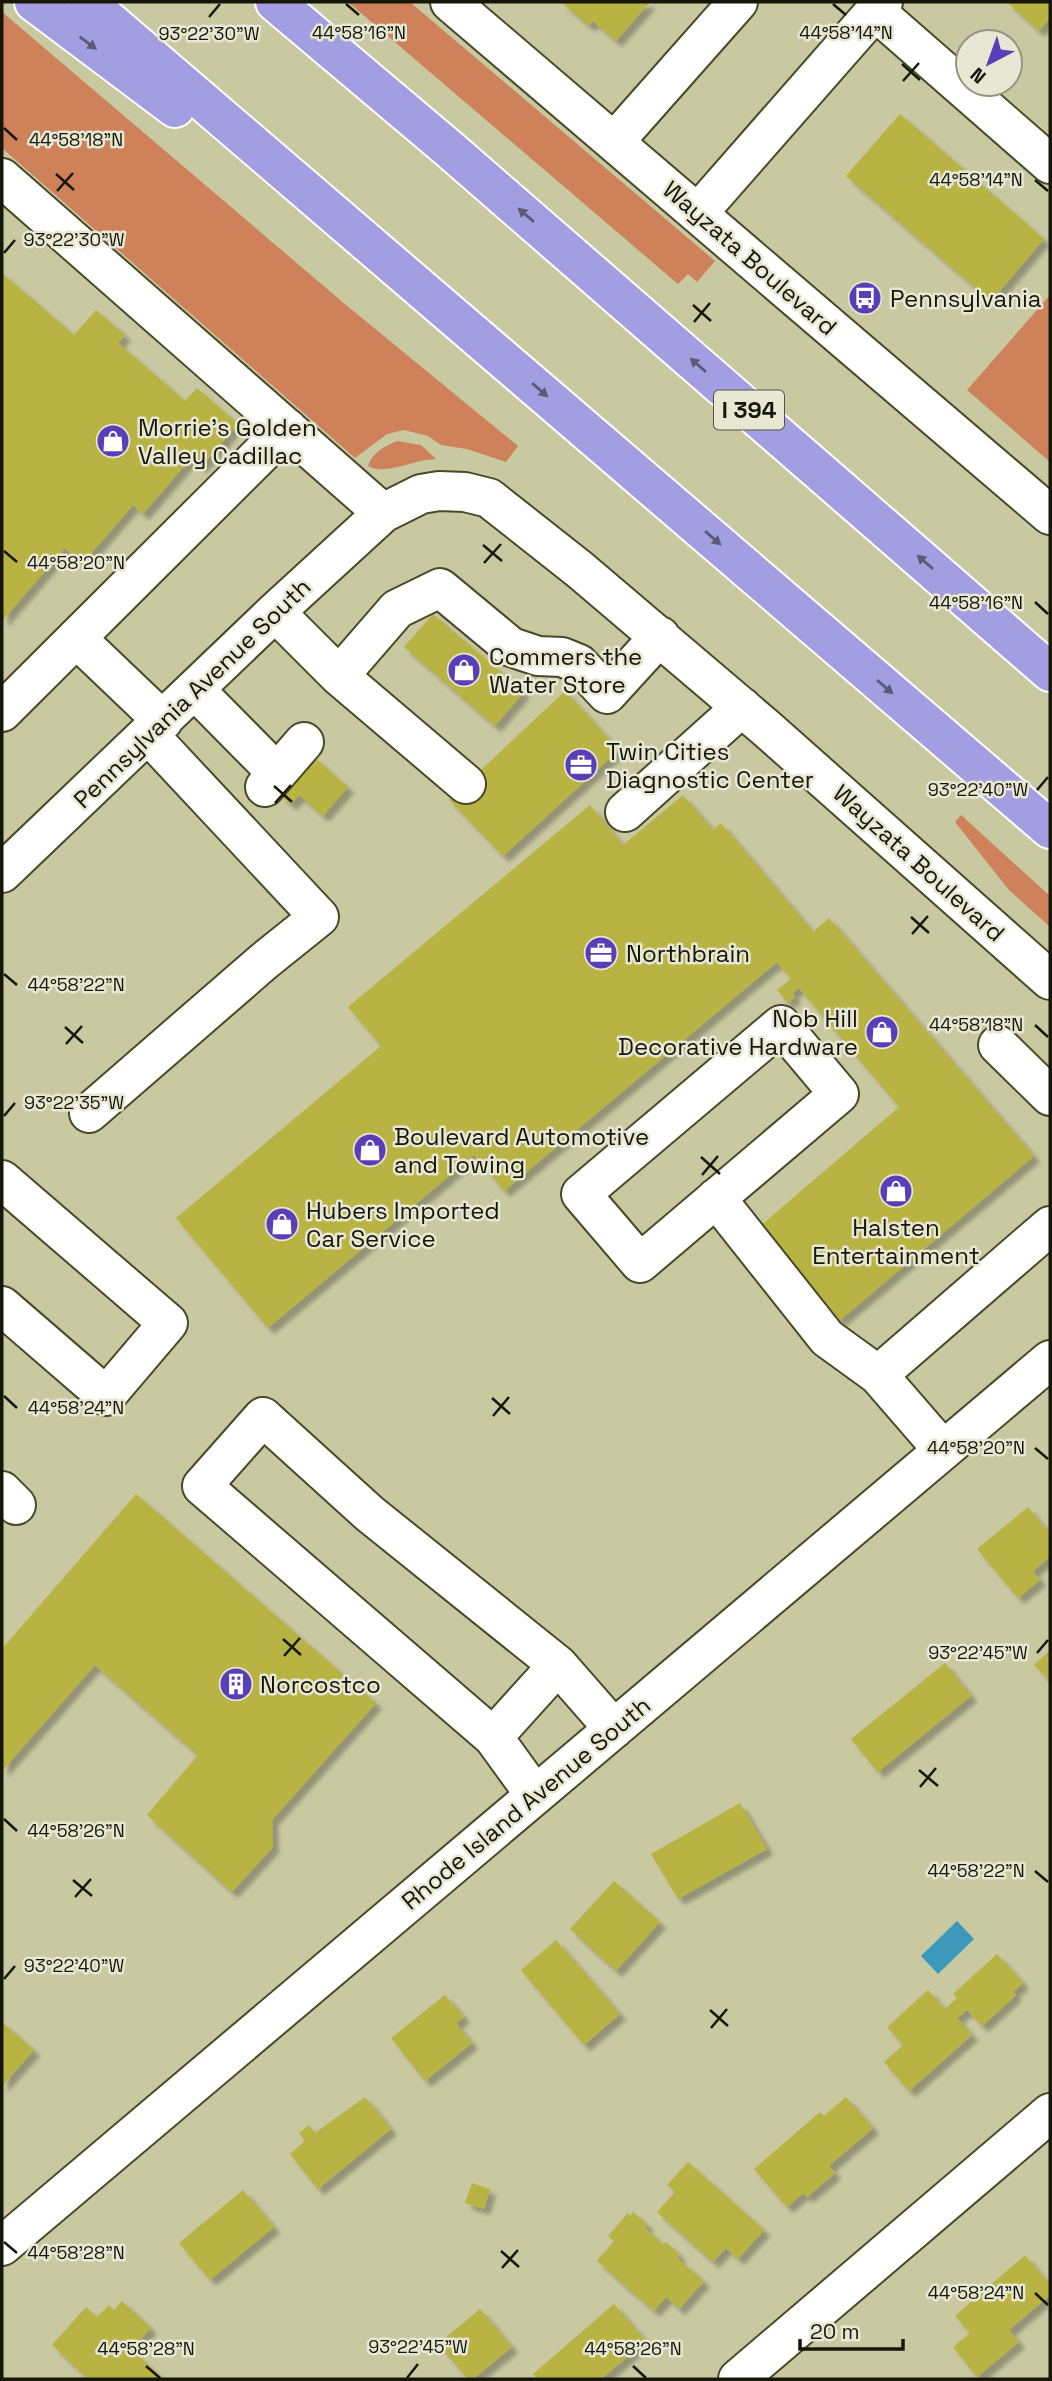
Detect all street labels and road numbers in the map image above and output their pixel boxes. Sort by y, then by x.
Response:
street label: Wayzata Boulevard [657,174,843,342]
road number: I 394 [714,390,784,430]
street label: Pennsylvania Avenue South [67,571,317,815]
street label: Wayzata Boulevard [827,778,1011,948]
street label: Rhode Island Avenue South [395,1690,657,1916]

